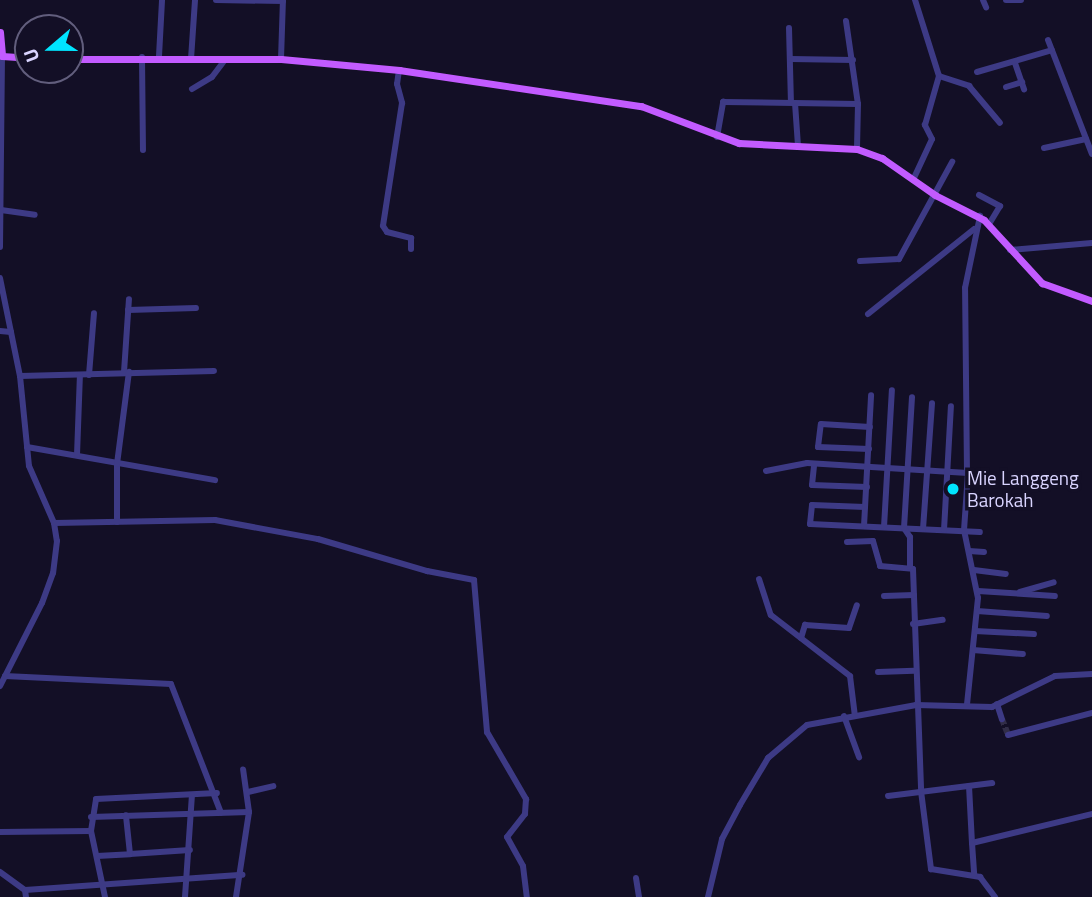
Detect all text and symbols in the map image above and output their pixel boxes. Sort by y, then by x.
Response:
north arrow [14,14,84,84]
text: U [15,45,46,66]
place label: Mie Langgeng Barokah [967,467,1079,511]
marker: Mie Langgeng Barokah [945,481,961,497]

